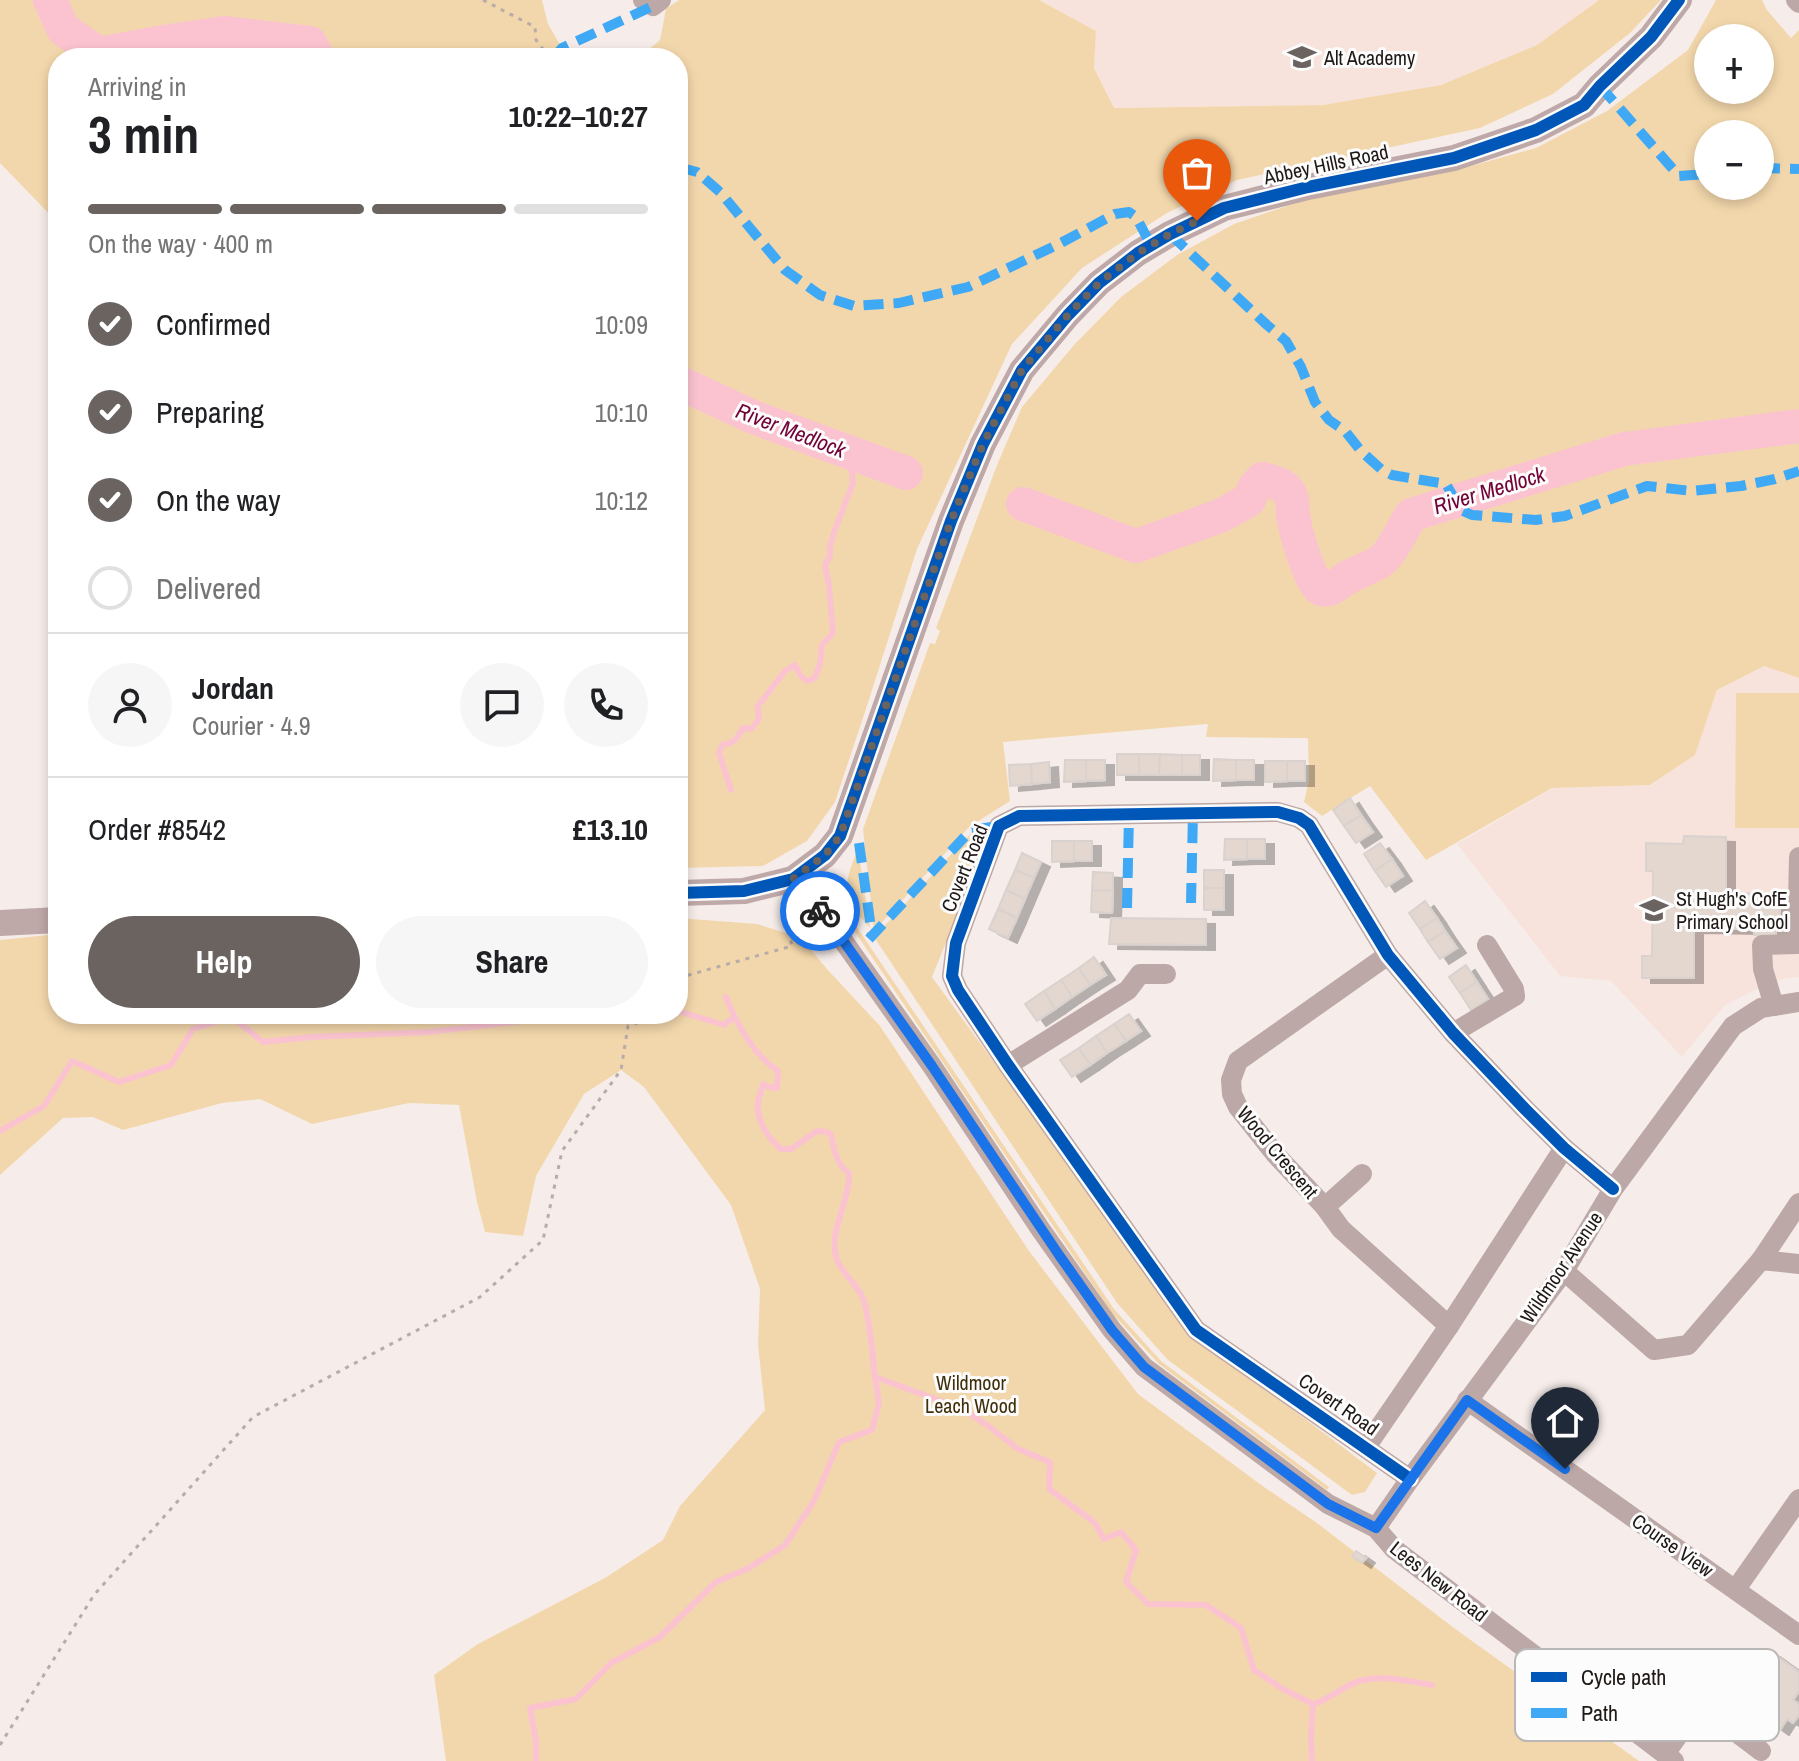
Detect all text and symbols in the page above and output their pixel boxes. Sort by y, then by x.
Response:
map controls [1694,24,1774,200]
button: + [1694,24,1774,104]
school or university icon: Alt Academy [1287,42,1317,72]
place label: Alt Academy [1323,44,1416,71]
text: Arriving in [88,69,186,104]
text: 10:22–10:27 [509,96,648,136]
text: 3 min [88,99,199,169]
button: − [1694,120,1774,200]
street label: Abbey Hills Road [1260,138,1391,191]
pin [1163,139,1231,221]
icon: bag [1175,151,1219,195]
text: On the way · 400 m [88,226,273,261]
icon: check [88,302,132,346]
text: Confirmed [156,304,271,344]
text: 10:09 [595,307,648,342]
icon: check [88,390,132,434]
text: Preparing [156,392,264,432]
text: 10:10 [595,395,648,430]
water label: River Medlock [732,395,851,465]
water label: River Medlock [1429,459,1549,521]
icon: check [88,478,132,522]
text: On the way [156,480,280,520]
text: 10:12 [595,483,648,518]
text: Delivered [156,568,261,608]
button: person [88,663,172,747]
button: chat [460,663,544,747]
button: phone [564,663,648,747]
text: Jordan [192,668,274,708]
text: Courier · 4.9 [192,708,311,743]
text: Order #8542 [88,809,226,849]
text: £13.10 [573,809,648,849]
street label: Covert Road [934,820,994,916]
courier [780,871,860,951]
place label: St Hugh's CofE Primary School [1676,885,1788,935]
icon: bike [798,889,842,933]
school or university icon: St Hugh's CofE Primary School [1639,895,1669,925]
button: Help [88,916,360,1008]
button: Share [376,916,648,1008]
street label: Wood Crescent [1231,1100,1325,1204]
street label: Wildmoor Avenue [1514,1206,1608,1328]
street label: Covert Road [1294,1367,1384,1441]
park label: Wildmoor Leach Wood [925,1369,1017,1419]
pin [1531,1387,1599,1469]
icon: home [1543,1399,1587,1443]
street label: Course View [1627,1507,1719,1583]
street label: Lees New Road [1385,1534,1493,1628]
legend [1515,1649,1779,1741]
text: Cycle path [1581,1662,1666,1692]
text: Path [1581,1698,1618,1728]

